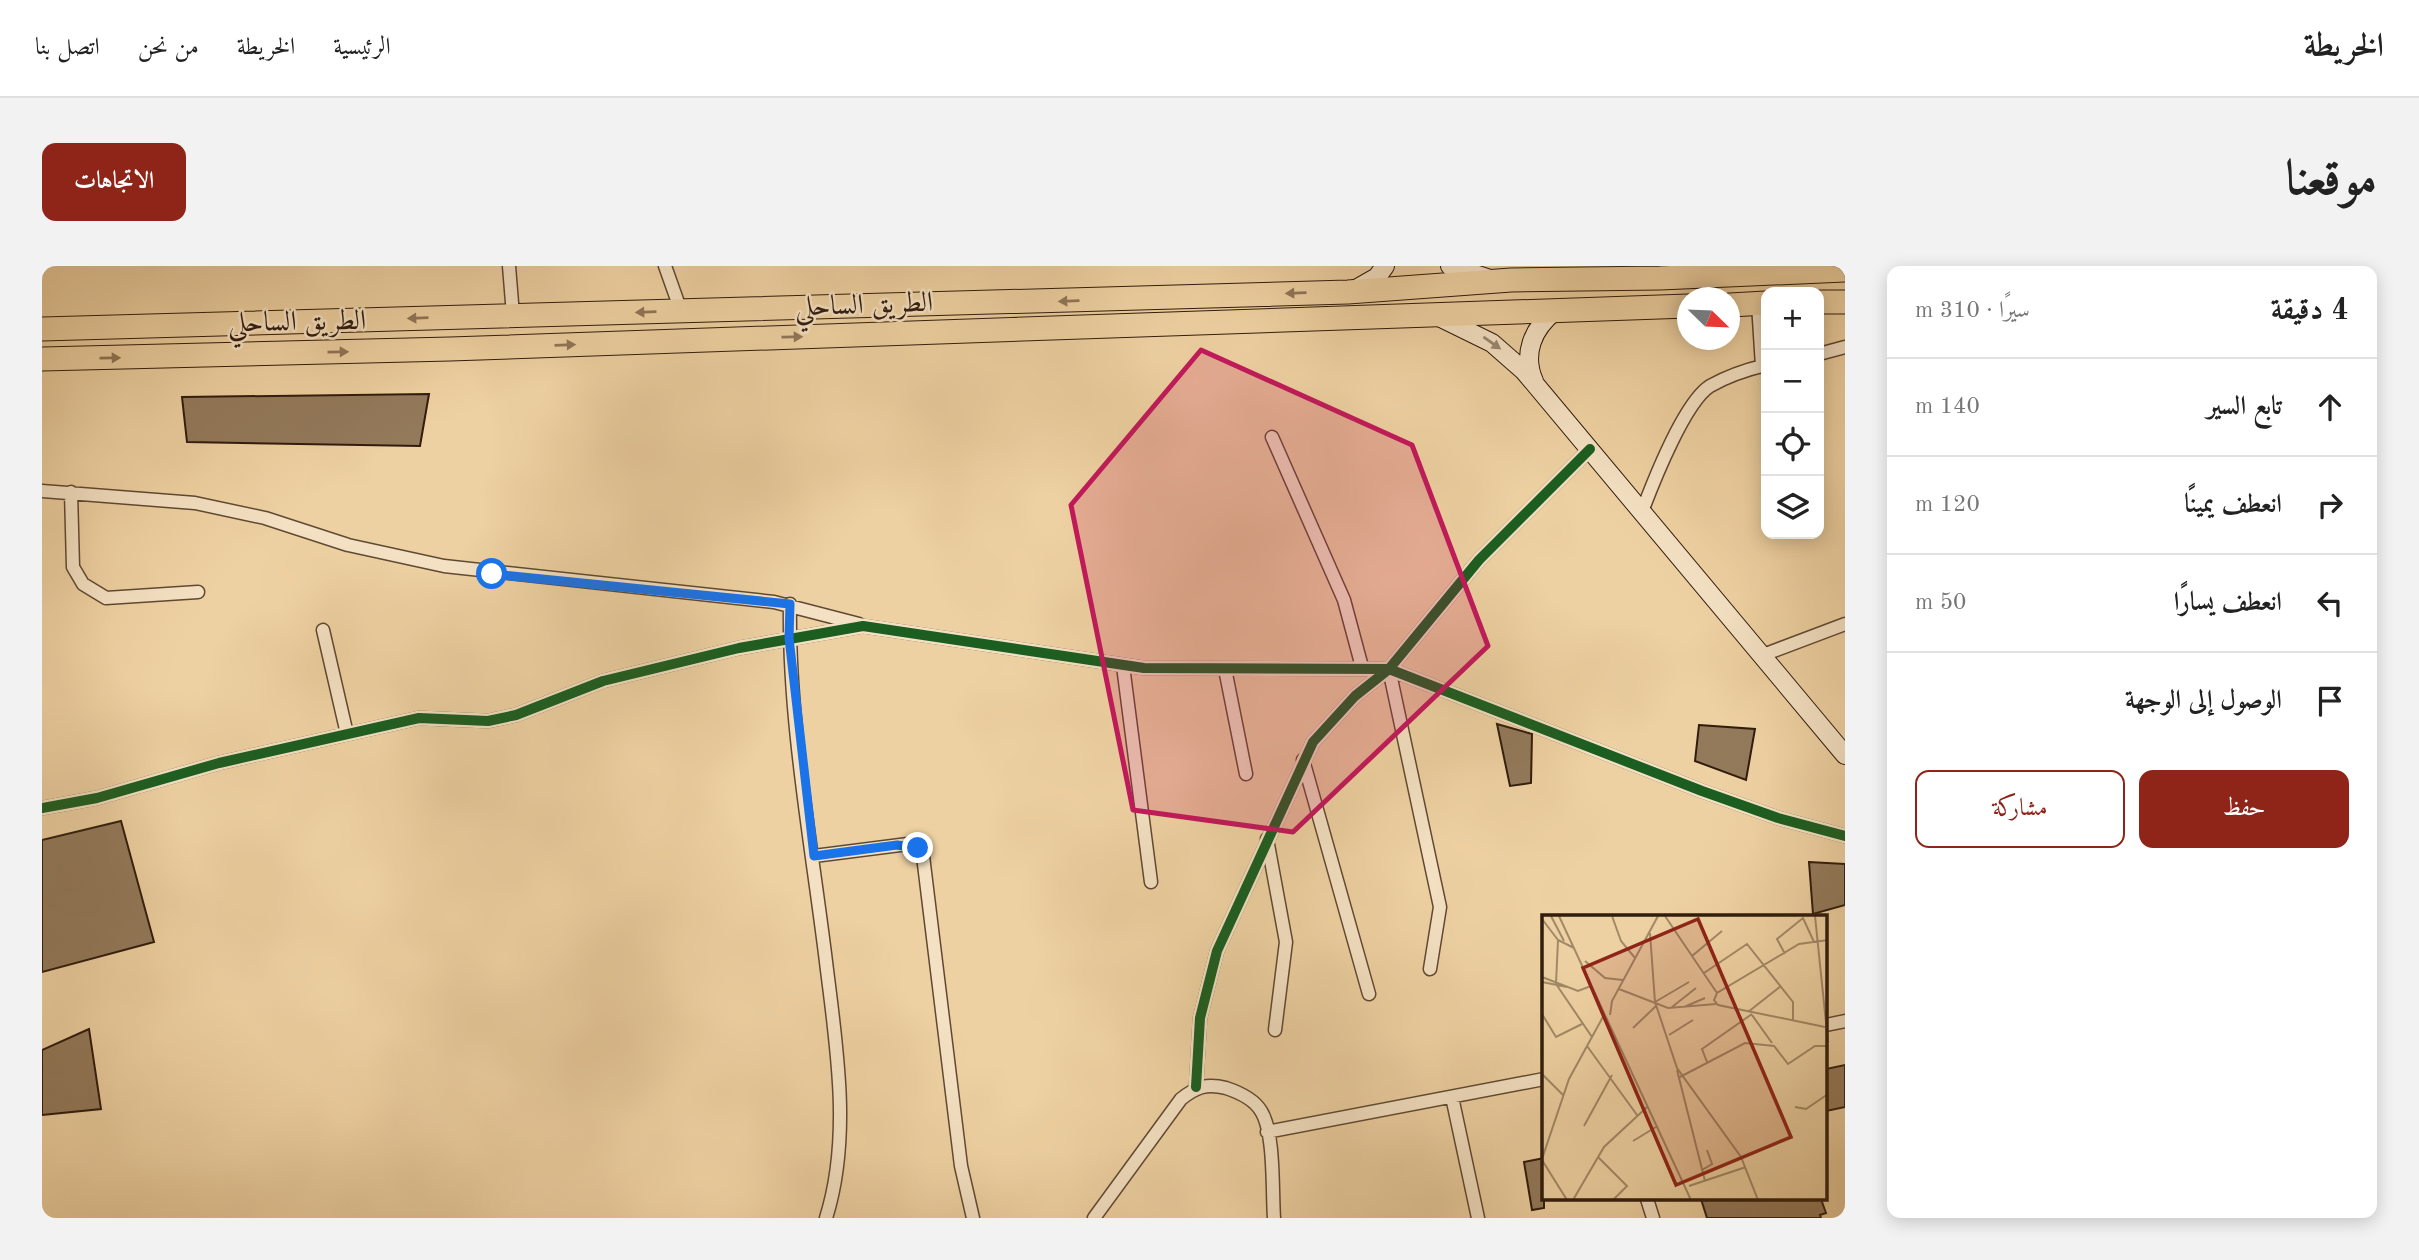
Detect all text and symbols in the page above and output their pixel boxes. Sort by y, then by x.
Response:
text: الخريطة [2304,31,2384,64]
text: اتصل بنا [35,36,100,60]
text: من نحن [138,36,199,60]
text: الخريطة [237,36,295,60]
text: الرئيسية [333,36,391,60]
button: الاتجاهات [42,143,186,221]
text: موقعنا [2285,157,2377,206]
north arrow [1677,287,1740,350]
map controls [1761,287,1824,539]
button: + [1761,287,1824,350]
one-way arrow [1285,288,1307,299]
street label: الطريق الساحلي [794,290,934,332]
one-way arrow [1058,295,1080,306]
text: 4 دقيقة [2271,296,2349,326]
text: سيرًا · 310 m [1915,299,2030,322]
one-way arrow [634,306,656,317]
street label: الطريق الساحلي [228,308,367,348]
one-way arrow [407,312,429,324]
one-way arrow [782,332,804,343]
one-way arrow [1483,336,1501,350]
one-way arrow [554,339,576,350]
one-way arrow [327,346,349,358]
button: − [1761,350,1824,413]
one-way arrow [99,352,121,363]
icon: ahead [2311,388,2349,426]
text: تابع السير [2207,394,2282,420]
text: 140 m [1915,395,1980,418]
button: locate [1761,413,1824,476]
button: layers [1761,476,1824,539]
icon: right [2311,486,2349,524]
text: انعطف يمينًا [2184,492,2282,518]
text: 120 m [1915,493,1980,516]
route start [476,558,507,589]
icon: left [2311,584,2349,622]
text: انعطف يسارًا [2174,590,2282,616]
text: 50 m [1915,591,1966,614]
icon: arrive [2311,682,2349,720]
text: الوصول إلى الوجهة [2125,688,2282,714]
button: مشاركة [1915,770,2125,848]
button: حفظ [2139,770,2349,848]
route end [902,832,933,863]
inset map [1542,915,1828,1200]

